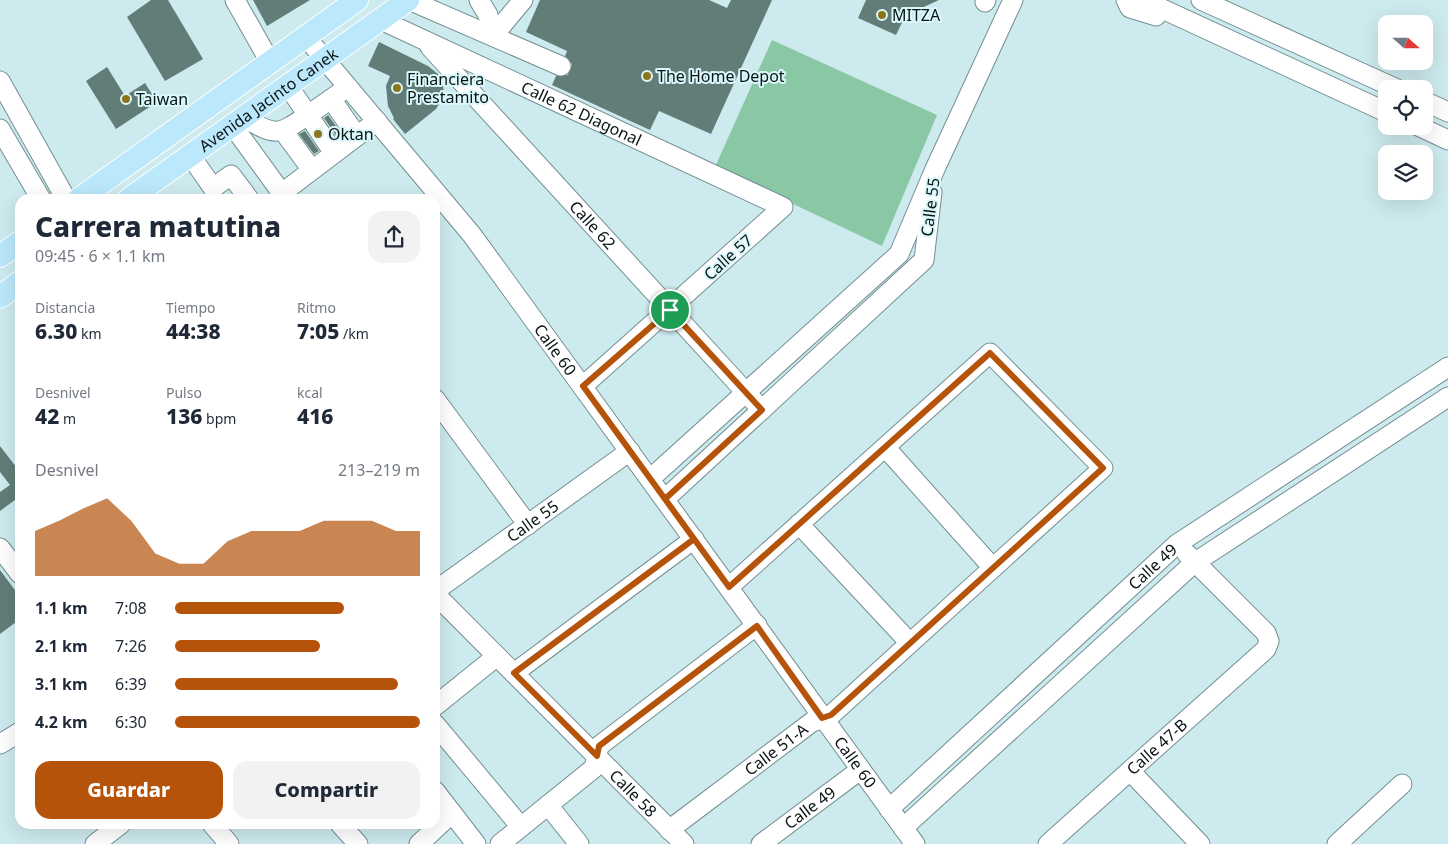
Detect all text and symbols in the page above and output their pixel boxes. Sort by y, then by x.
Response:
place label: MITZA [892,4,941,26]
marker: MITZA [876,9,888,21]
north arrow [1378,15,1432,70]
map controls [1378,15,1433,200]
street label: Avenida Jacinto Canek [194,42,342,157]
place label: The Home Depot [657,65,785,87]
place label: Financiera Prestamito [407,68,489,108]
marker: The Home Depot [641,70,653,82]
street label: Calle 62 Diagonal [518,76,645,151]
button: locate [1378,80,1433,135]
marker: Financiera Prestamito [391,82,403,94]
place label: Taiwan [136,88,188,110]
marker: Taiwan [120,93,132,105]
place label: Oktan [328,123,374,145]
marker: Oktan [312,128,324,140]
button: layers [1378,145,1433,200]
street label: Calle 55 [915,176,945,238]
street label: Calle 62 [565,196,621,254]
text: Carrera matutina [35,207,281,245]
button: share [368,211,420,263]
street label: Calle 57 [699,229,757,285]
text: 09:45 · 6 × 1.1 km [35,245,165,267]
pin [649,289,691,331]
icon: arrive [656,296,684,324]
text: Distancia [35,298,95,317]
text: Tiempo [166,298,215,317]
text: Ritmo [297,298,336,317]
text: 6.30 [35,317,77,345]
text: 44:38 [166,317,221,345]
text: 7:05 [297,317,339,345]
street label: Calle 60 [529,319,582,380]
text: km [77,324,102,343]
text: /km [339,324,369,343]
text: Desnivel [35,383,91,402]
text: Pulso [166,383,202,402]
text: kcal [297,383,323,402]
text: 42 [35,402,59,430]
text: 136 [166,402,202,430]
text: 416 [297,402,333,430]
text: m [59,409,76,428]
text: bpm [202,409,236,428]
text: Desnivel [35,459,99,481]
text: 213–219 m [338,459,420,481]
street label: Calle 55 [502,495,563,547]
street label: Calle 49 [1123,539,1182,595]
text: 1.1 km [35,597,87,619]
text: 7:08 [115,597,147,619]
text: 2.1 km [35,635,87,657]
text: 7:26 [115,635,147,657]
text: 3.1 km [35,673,87,695]
text: 6:39 [115,673,147,695]
text: 4.2 km [35,711,87,733]
text: 6:30 [115,711,147,733]
street label: Calle 47-B [1122,714,1192,780]
street label: Calle 51-A [740,718,813,780]
street label: Calle 60 [829,732,882,792]
button: Guardar [35,761,223,819]
button: Compartir [233,761,420,819]
street label: Calle 58 [605,764,662,822]
street label: Calle 49 [780,781,840,834]

